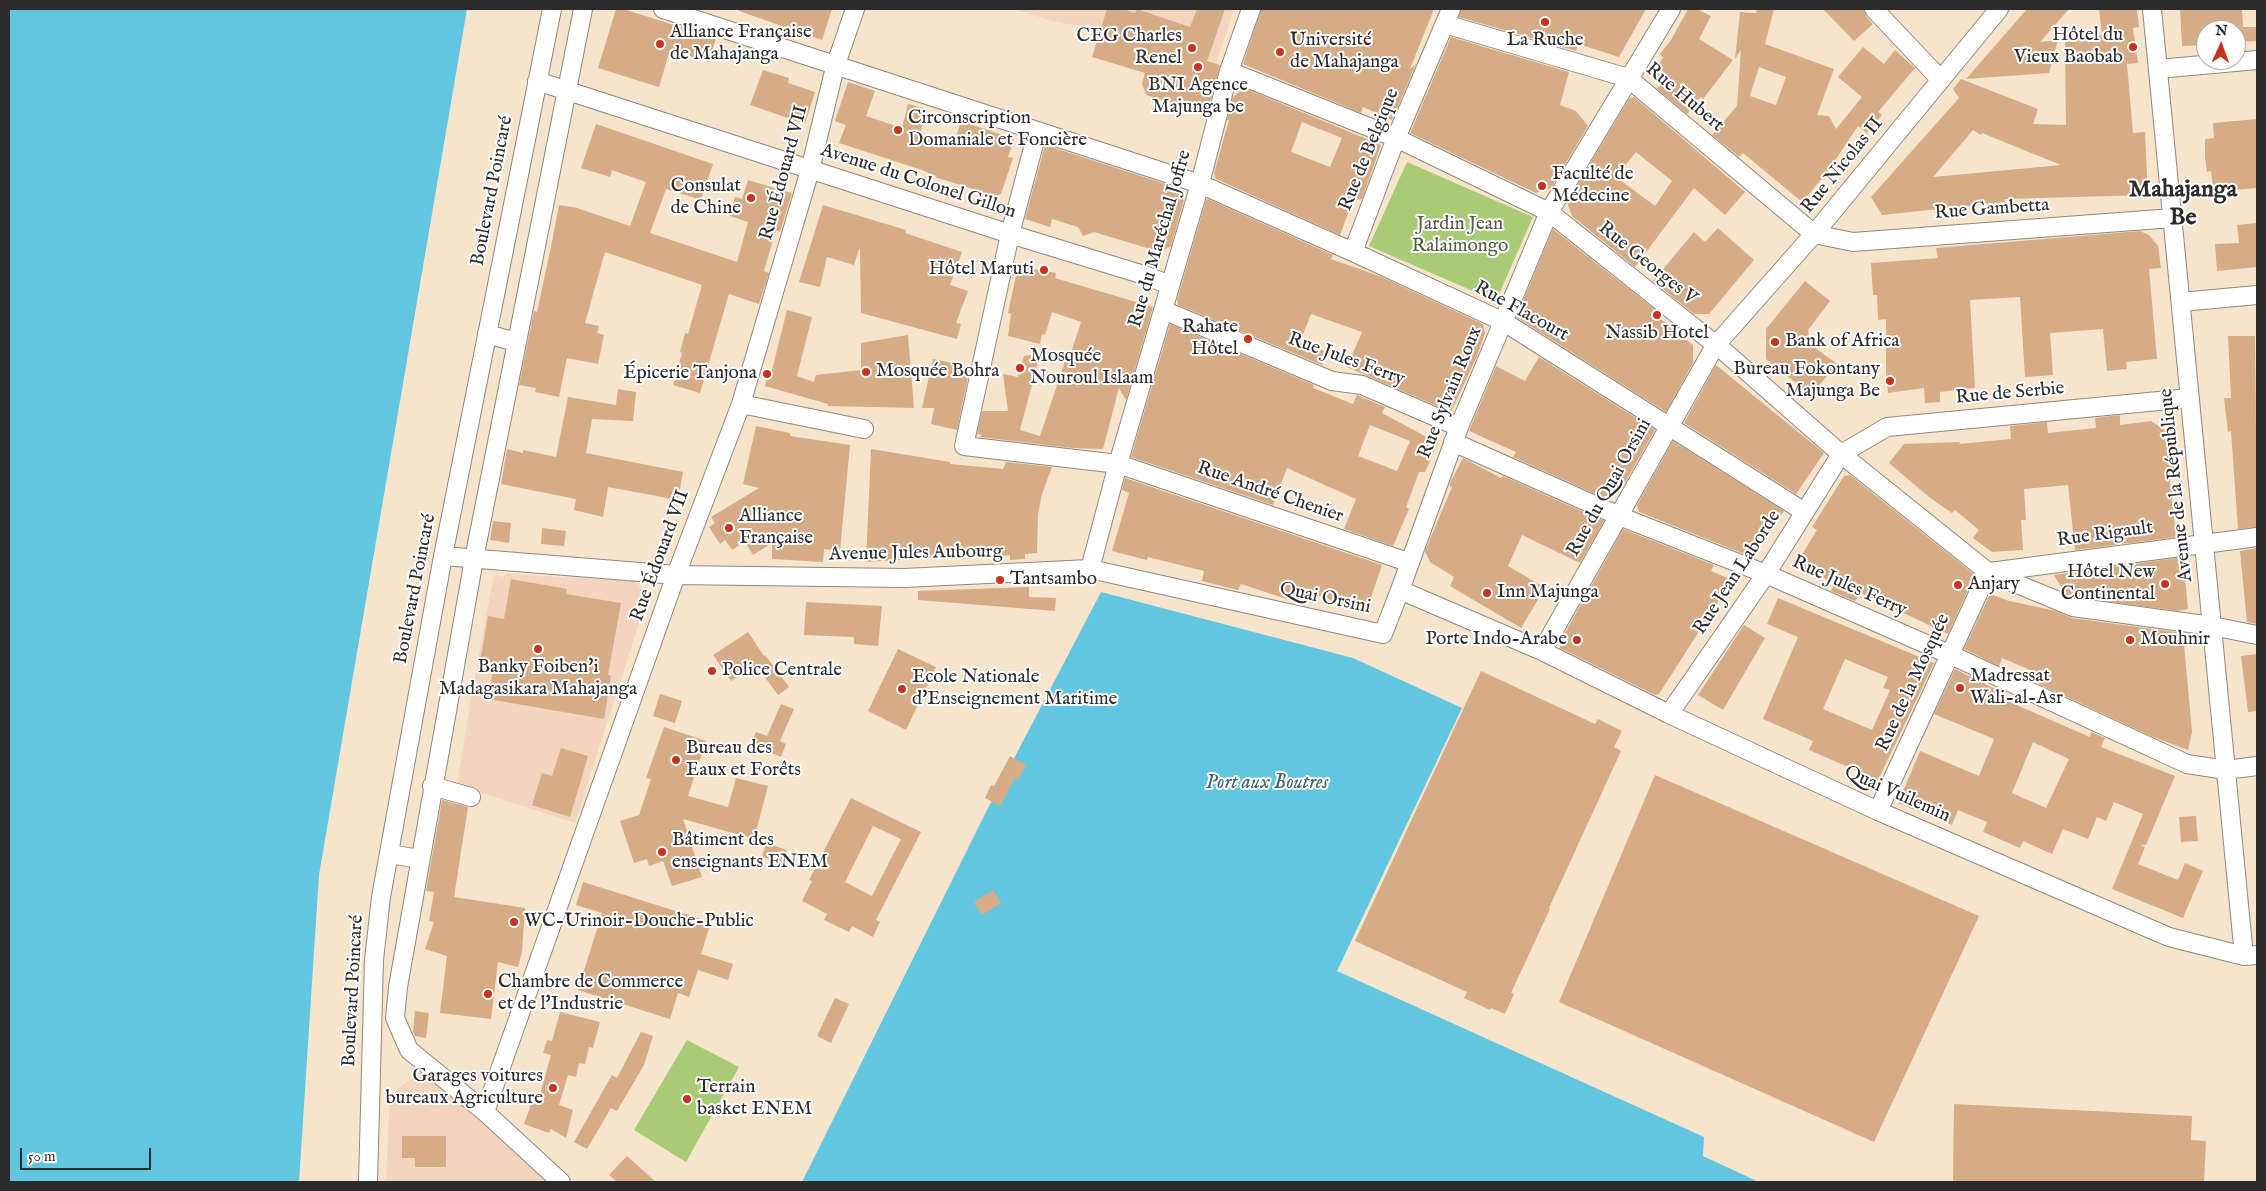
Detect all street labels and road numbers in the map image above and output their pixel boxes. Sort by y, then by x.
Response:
street label: Rue Hubert [1640,59,1728,137]
street label: Rue de Belgique [1335,86,1405,214]
street label: Rue Édouard VII [756,103,814,243]
street label: Rue Nicolas II [1797,113,1889,219]
street label: Boulevard Poincaré [467,114,519,268]
street label: Avenue du Colonel Gillon [817,140,1019,224]
street label: Rue du Maréchal Joffre [1125,148,1197,330]
street label: Rue Gambetta [1934,195,2050,225]
street label: Rue Georges V [1593,217,1701,311]
street label: Rue Flacourt [1470,277,1572,347]
street label: Rue Sylvain Roux [1414,324,1488,462]
street label: Rue Jules Ferry [1284,328,1408,392]
street label: Rue de Serbie [1955,378,2065,410]
street label: Avenue de la République [2156,387,2198,583]
street label: Rue du Quai Orsini [1563,415,1657,561]
street label: Rue André Chenier [1194,457,1346,529]
street label: Rue Édouard VII [627,487,695,625]
street label: Rue Jean Laborde [1689,507,1787,639]
street label: Boulevard Poincaré [390,512,442,666]
street label: Rue Rigault [2056,517,2154,553]
street label: Avenue Jules Aubourg [829,541,1003,567]
street label: Rue Jules Ferry [1788,552,1910,622]
street label: Quai Orsini [1277,578,1373,620]
street label: Rue de la Mosquée [1872,611,1956,755]
street label: Quai Vuilemin [1841,762,1953,828]
street label: Boulevard Poincaré [339,914,369,1068]

